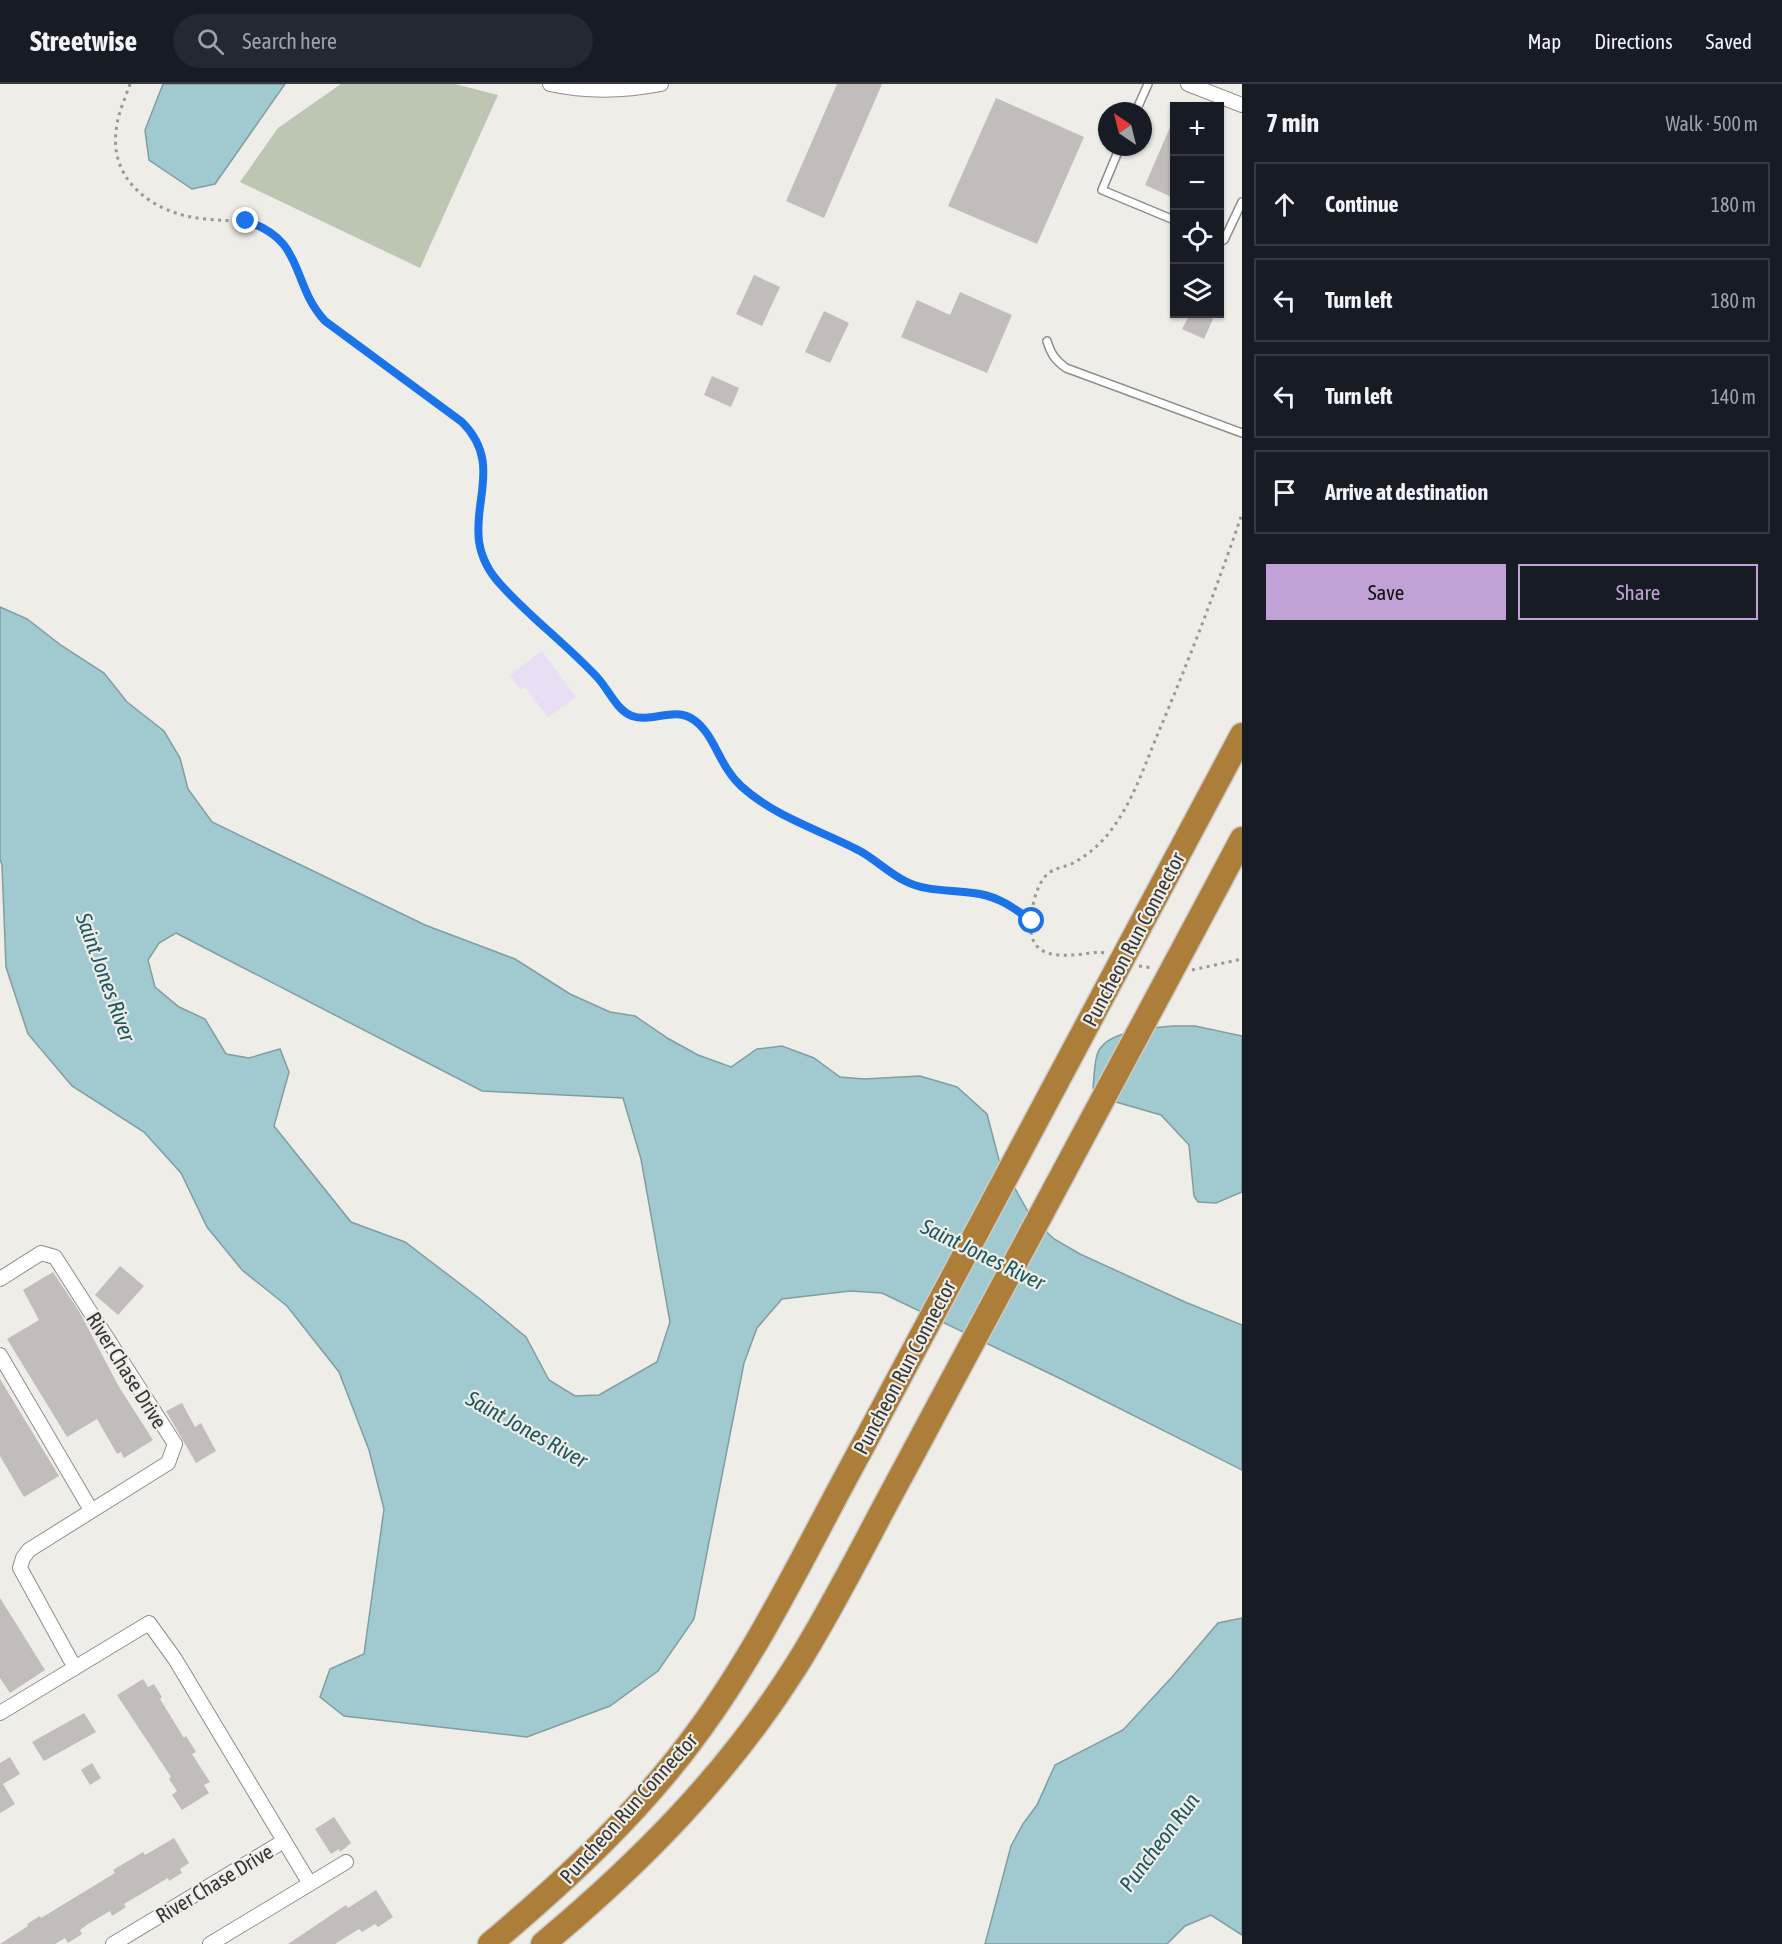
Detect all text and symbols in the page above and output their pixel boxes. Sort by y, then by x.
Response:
search box [173,14,593,68]
text: Streetwise [30,25,137,57]
icon: search [194,25,227,58]
text: Search here [242,28,337,54]
text: Map [1527,29,1561,53]
text: Directions [1594,29,1673,53]
text: Saved [1706,29,1752,53]
north arrow [1098,102,1152,156]
map controls [1170,102,1224,318]
button: + [1170,102,1224,156]
text: 7 min [1266,108,1319,138]
text: Walk · 500 m [1666,112,1758,135]
button: − [1170,156,1224,210]
icon: ahead [1268,188,1301,221]
text: Continue [1325,191,1399,217]
text: 180 m [1711,193,1756,216]
route end [232,207,258,233]
button: locate [1170,210,1224,264]
button: layers [1170,264,1224,318]
icon: left [1268,284,1301,317]
text: Turn left [1325,287,1392,313]
text: 180 m [1711,289,1756,312]
icon: left [1268,380,1301,413]
text: Turn left [1325,383,1392,409]
text: 140 m [1711,385,1756,408]
icon: arrive [1268,476,1301,509]
text: Arrive at destination [1325,479,1488,505]
button: Save [1266,564,1506,620]
button: Share [1518,564,1758,620]
street label: Puncheon Run Connector [1077,847,1189,1030]
route start [1018,907,1044,933]
water label: Saint Jones River [70,908,142,1046]
water label: Saint Jones River [916,1212,1051,1296]
street label: Puncheon Run Connector [848,1275,960,1458]
street label: River Chase Drive [82,1308,172,1432]
water label: Saint Jones River [461,1384,594,1474]
street label: Puncheon Run Connector [554,1728,702,1888]
water label: Puncheon Run [1113,1787,1205,1896]
street label: River Chase Drive [151,1839,277,1927]

